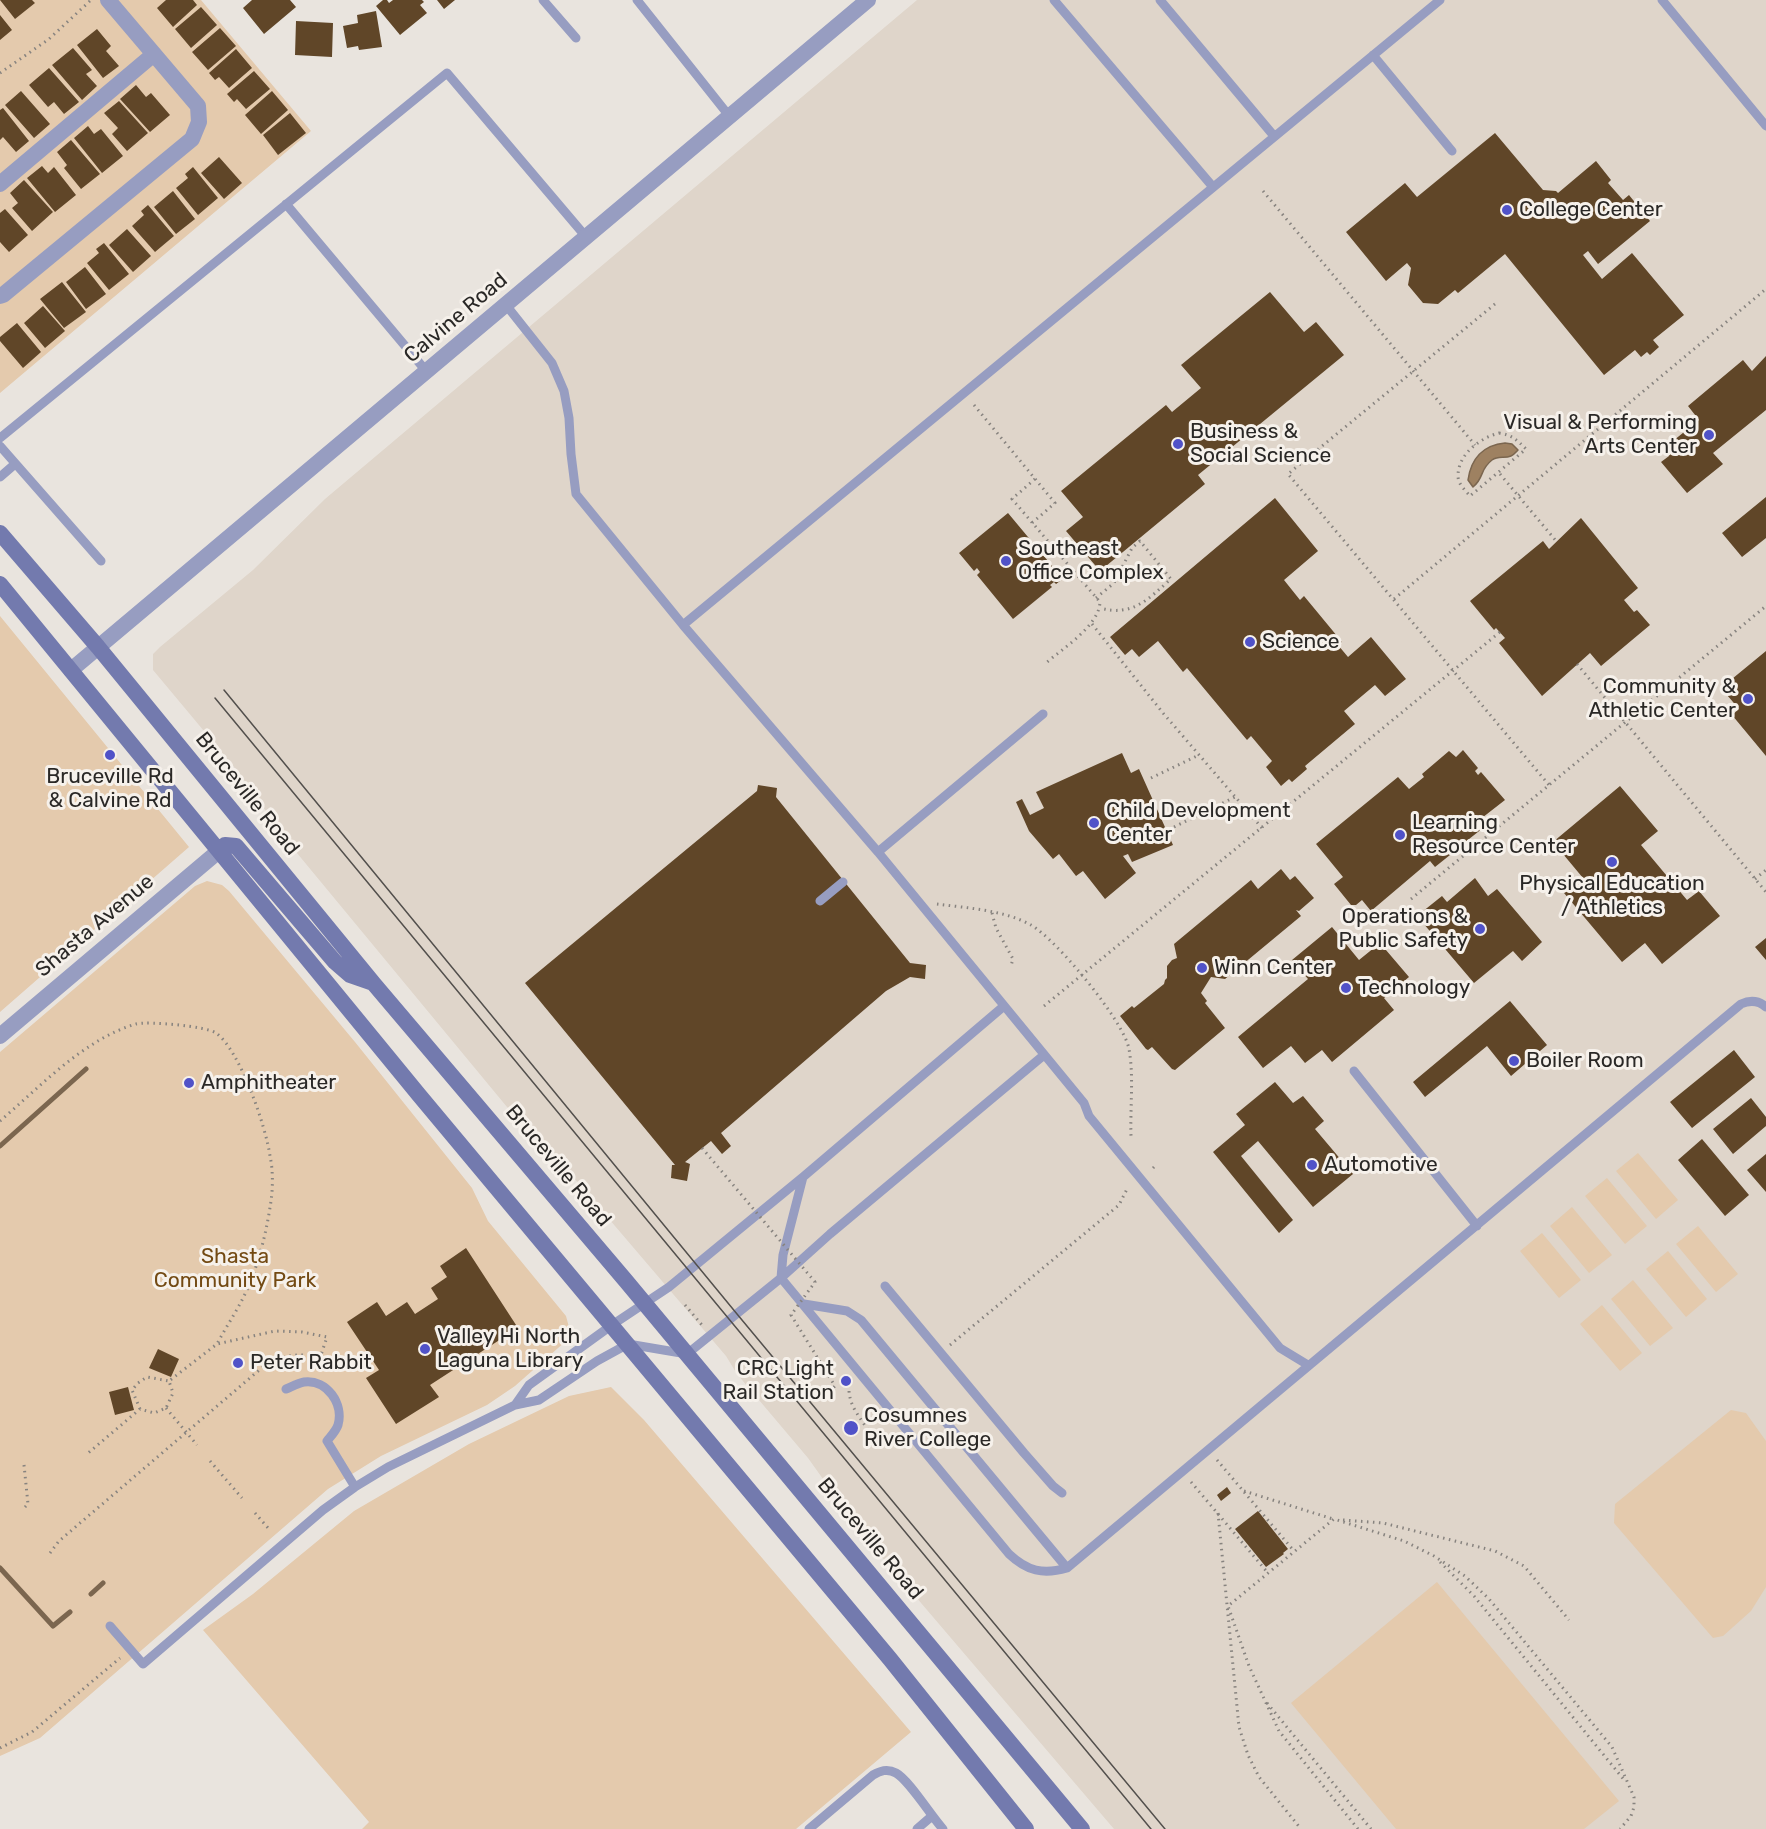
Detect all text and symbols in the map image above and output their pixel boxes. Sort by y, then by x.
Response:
place label: College Center [1519,197,1663,223]
marker: College Center [1500,203,1514,217]
street label: Calvine Road [399,268,513,368]
place label: Visual & Performing Arts Center [1503,410,1697,460]
place label: Business & Social Science [1190,419,1331,469]
marker: Visual & Performing Arts Center [1702,428,1716,442]
marker: Business & Social Science [1171,437,1185,451]
place label: Southeast Office Complex [1018,536,1164,586]
marker: Southeast Office Complex [999,554,1013,568]
place label: Science [1262,629,1340,655]
marker: Science [1243,635,1257,649]
place label: Community & Athletic Center [1588,674,1736,724]
marker: Community & Athletic Center [1741,692,1755,706]
street label: Bruceville Road [190,727,304,861]
marker: Bruceville Rd & Calvine Rd [103,748,117,762]
place label: Bruceville Rd & Calvine Rd [46,764,174,814]
place label: Child Development Center [1106,798,1290,848]
place label: Learning Resource Center [1412,810,1575,860]
marker: Child Development Center [1087,816,1101,830]
marker: Learning Resource Center [1393,828,1407,842]
marker: Physical Education / Athletics [1605,855,1619,869]
street label: Shasta Avenue [31,869,159,983]
place label: Physical Education / Athletics [1519,871,1705,921]
place label: Operations & Public Safety [1339,904,1468,954]
marker: Operations & Public Safety [1473,922,1487,936]
place label: Winn Center [1214,955,1333,981]
marker: Winn Center [1195,961,1209,975]
place label: Technology [1358,975,1470,1001]
marker: Technology [1339,981,1353,995]
place label: Boiler Room [1526,1048,1644,1074]
marker: Boiler Room [1507,1054,1521,1068]
place label: Amphitheater [201,1070,336,1096]
marker: Amphitheater [182,1076,196,1090]
street label: Bruceville Road [500,1100,616,1232]
place label: Automotive [1324,1152,1438,1178]
marker: Automotive [1305,1158,1319,1172]
park label: Shasta Community Park [154,1244,316,1294]
place label: Valley Hi North Laguna Library [437,1324,583,1374]
marker: Valley Hi North Laguna Library [418,1342,432,1356]
place label: Peter Rabbit [250,1350,372,1376]
marker: Peter Rabbit [231,1356,245,1370]
place label: CRC Light Rail Station [722,1356,834,1406]
marker: CRC Light Rail Station [839,1374,853,1388]
place label: Cosumnes River College [864,1403,991,1453]
marker: Cosumnes River College [842,1419,860,1437]
street label: Bruceville Road [812,1473,928,1605]

